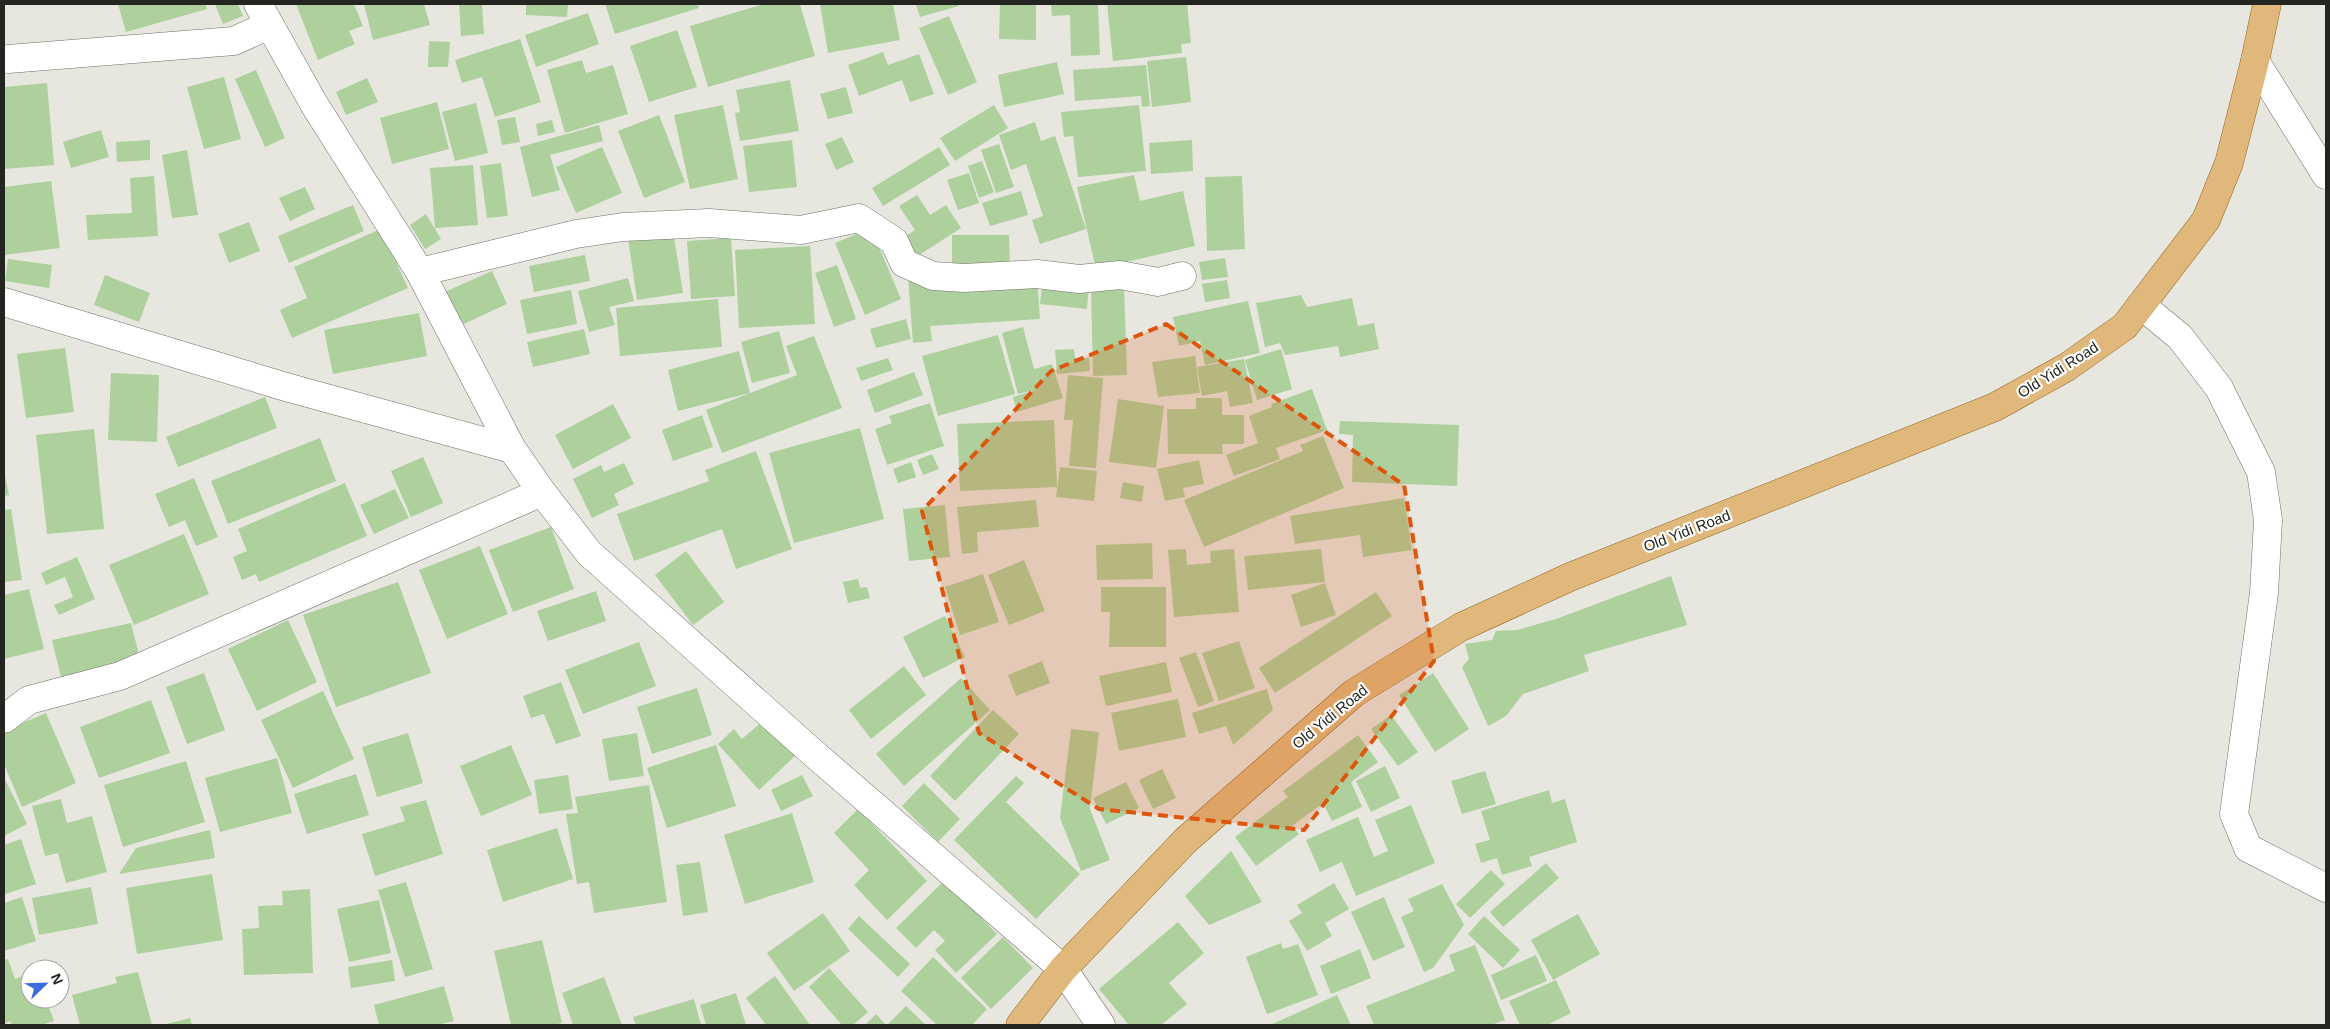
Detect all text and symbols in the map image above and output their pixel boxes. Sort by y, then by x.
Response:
street label: Old Yidi Road [2014,338,2101,401]
street label: Old Yidi Road [1641,506,1733,555]
street label: Old Yidi Road [1289,681,1371,752]
north arrow [20,959,70,1009]
text: N [48,971,66,987]

